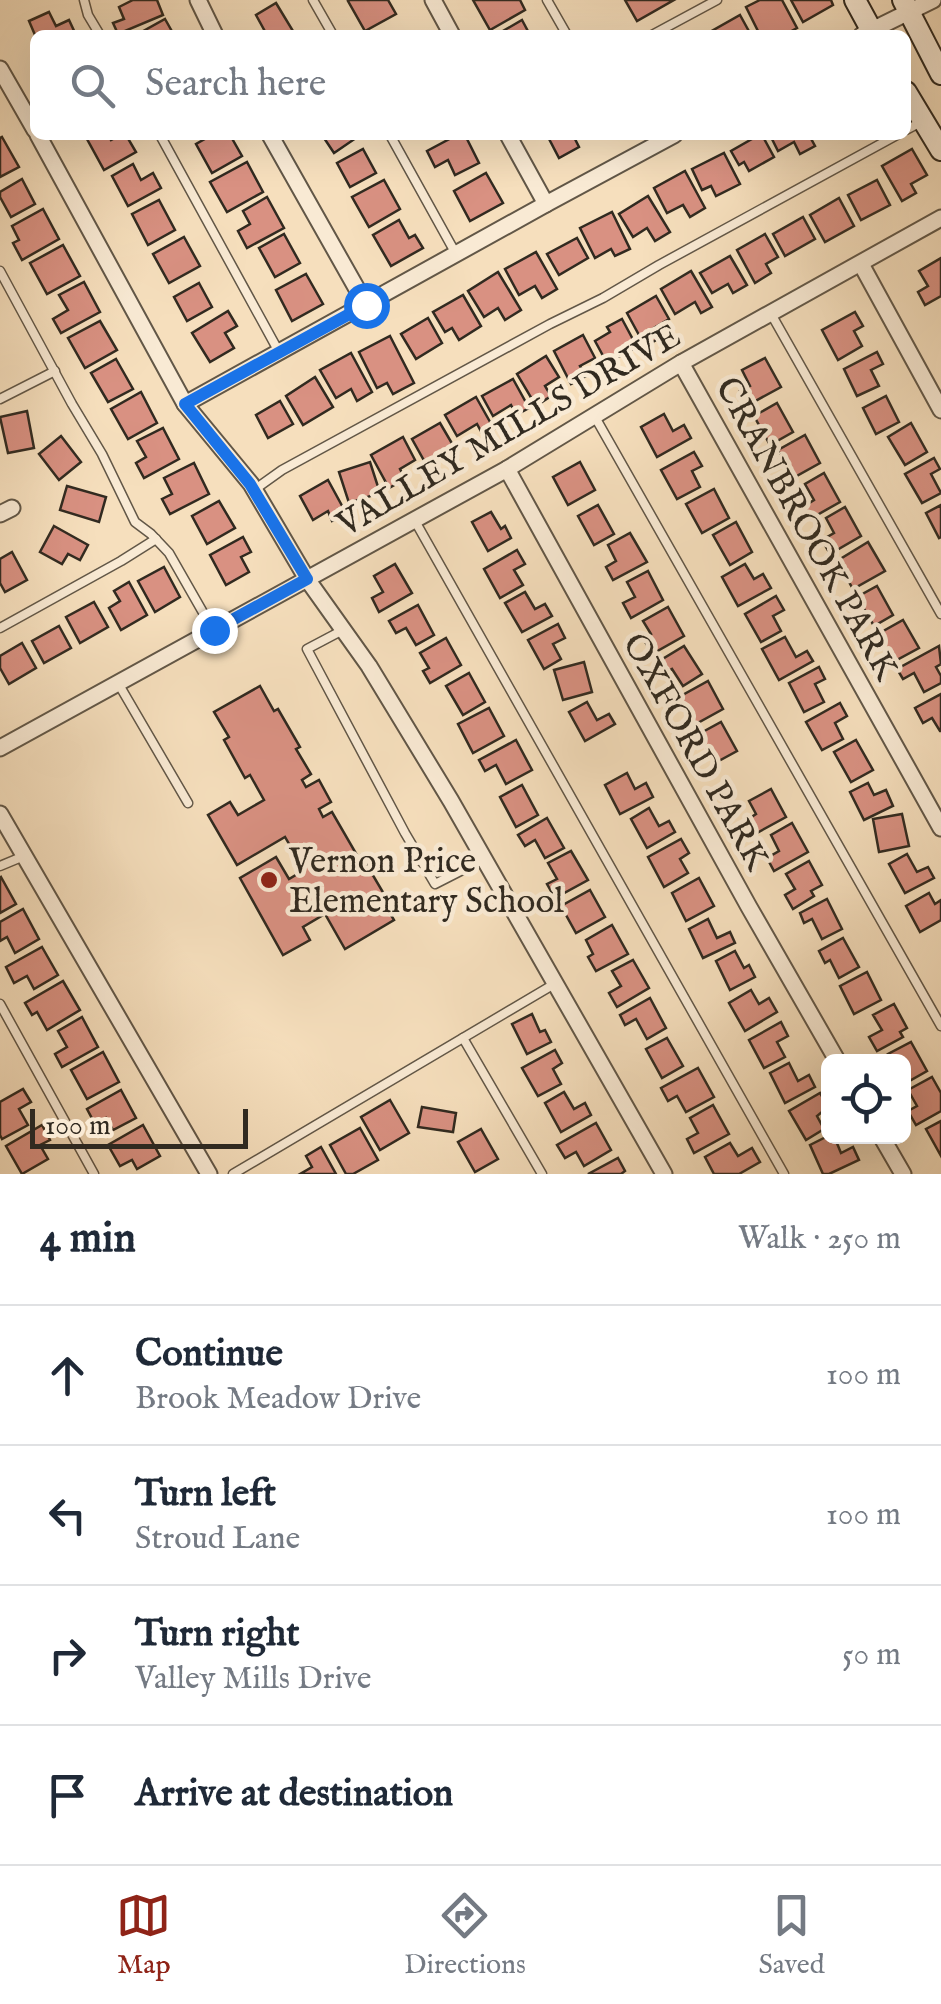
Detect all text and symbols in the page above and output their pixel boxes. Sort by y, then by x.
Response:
search box [30,30,911,140]
icon: search [65,58,120,113]
text: Search here [145,61,326,109]
route start [344,283,390,329]
street label: VALLEY MILLS DRIVE [328,314,689,549]
street label: CRANBROOK PARK [704,370,908,689]
route end [192,608,238,654]
street label: OXFORD PARK [611,626,779,879]
place label: Vernon Price Elementary School [288,840,564,925]
marker: Vernon Price Elementary School [258,869,280,891]
map controls [821,1054,911,1144]
button: locate [821,1054,911,1144]
scale bar [30,1104,248,1148]
text: 100 m [45,1109,111,1144]
text: 4 min [40,1213,136,1266]
text: Walk · 250 m [738,1219,901,1260]
text: Continue [135,1331,283,1379]
icon: ahead [40,1348,95,1403]
text: 100 m [826,1355,901,1396]
text: Brook Meadow Drive [135,1379,421,1420]
text: Turn left [135,1471,276,1519]
icon: left [40,1488,95,1543]
text: 100 m [826,1495,901,1536]
text: Stroud Lane [135,1519,300,1560]
text: Turn right [135,1611,299,1659]
icon: right [40,1628,95,1683]
text: 50 m [842,1635,901,1676]
text: Valley Mills Drive [135,1659,371,1700]
icon: arrive [40,1768,95,1823]
text: Arrive at destination [135,1771,453,1819]
tab: Map [116,1888,171,1983]
tab: Directions [404,1888,526,1983]
tab: Saved [758,1888,825,1983]

